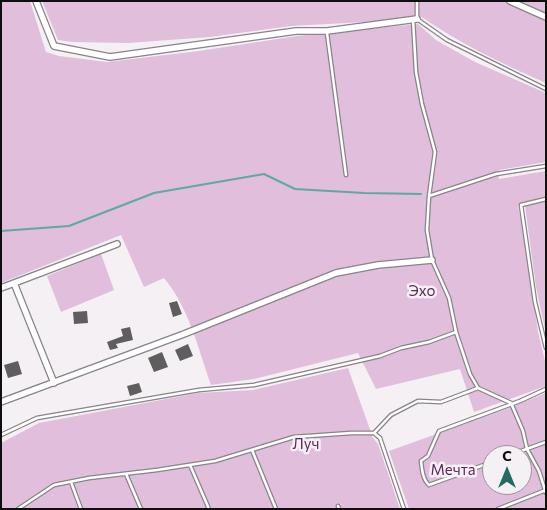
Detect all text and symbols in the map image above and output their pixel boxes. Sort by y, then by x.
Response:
park label: Эхо [409,282,435,300]
park label: Луч [293,435,319,453]
north arrow [482,445,532,495]
text: С [502,447,512,464]
park label: Мечта [430,461,476,479]

